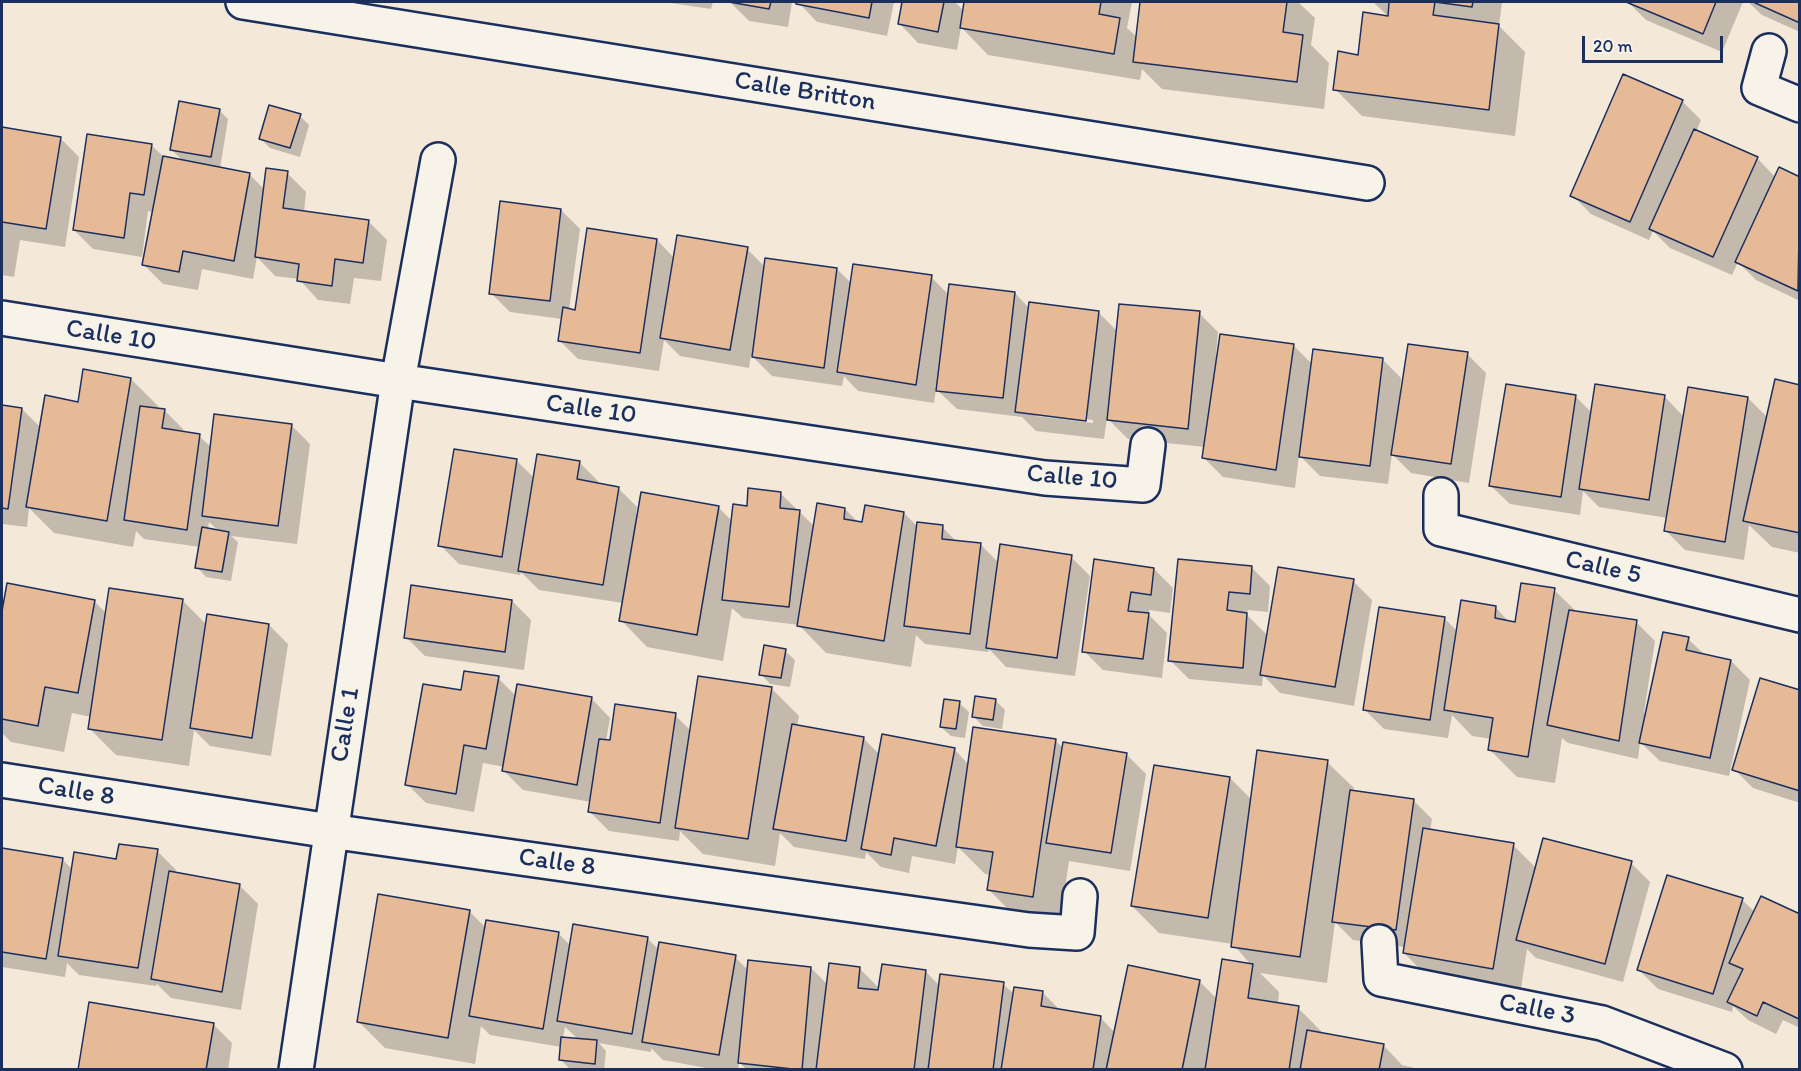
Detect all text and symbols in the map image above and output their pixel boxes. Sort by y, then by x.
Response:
scale bar [1585,24,1726,62]
text: 20 m [1593,35,1633,57]
street label: Calle Britton [732,65,878,119]
street label: Calle 10 [63,313,159,359]
street label: Calle 10 [544,388,638,432]
street label: Calle 10 [1025,458,1119,498]
street label: Calle 5 [1562,544,1644,592]
street label: Calle 1 [325,685,367,765]
street label: Calle 8 [35,771,117,813]
street label: Calle 8 [516,842,598,884]
street label: Calle 3 [1496,987,1578,1033]

